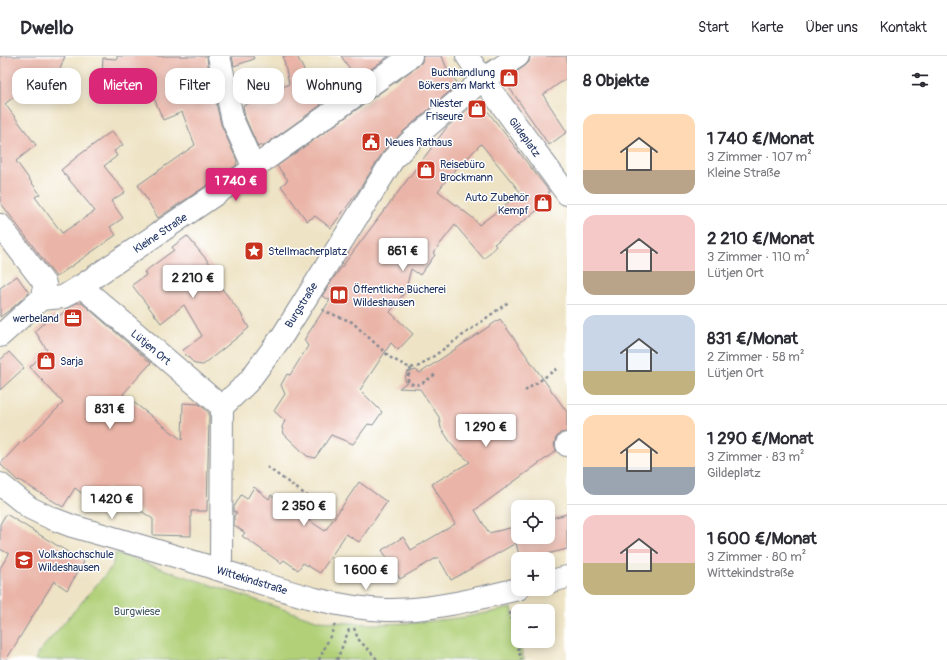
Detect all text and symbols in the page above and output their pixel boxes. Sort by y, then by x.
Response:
text: Dwello [20,16,73,40]
text: Start [698,19,729,36]
text: Karte [751,19,783,36]
text: Über uns [805,19,858,36]
text: Kontakt [880,19,927,36]
place label: Buchhandlung Bökers am Markt [418,66,496,92]
shop icon: Buchhandlung Bökers am Markt [498,67,520,89]
chip: Kaufen [12,68,81,104]
chip: Mieten [89,68,157,104]
chip: Filter [165,68,225,104]
chip: Neu [233,68,284,104]
chip: Wohnung [292,68,376,104]
icon: filters [909,69,931,91]
text: 8 Objekte [583,70,649,91]
place label: Niester Friseure [425,97,464,123]
shop icon: Niester Friseure [466,98,488,120]
street label: Gildeplatz [506,115,543,160]
text: 1 740 €/Monat [707,128,814,149]
icon: home [615,130,663,178]
public building icon: Neues Rathaus [360,131,382,153]
place label: Neues Rathaus [385,136,452,149]
text: 3 Zimmer · 107 m² [707,149,812,165]
place label: Reisebüro Brockmann [440,158,493,184]
shop icon: Reisebüro Brockmann [415,159,437,181]
text: Kleine Straße [707,165,780,181]
pin: 1 740 € [199,168,273,202]
text: 1 740 € [215,173,257,189]
place label: Auto Zubehör Kempf [465,191,530,217]
shop icon: Auto Zubehör Kempf [532,192,554,214]
street label: Kleine Straße [131,210,190,256]
text: 2 210 €/Monat [707,228,814,249]
icon: home [615,231,663,279]
pin: 861 € [375,238,431,272]
place icon: Stellmacherplatz [243,240,265,262]
text: 861 € [388,243,418,259]
place label: Stellmacherplatz [268,245,348,258]
text: 3 Zimmer · 110 m² [707,249,810,265]
pin: 2 210 € [156,265,230,299]
text: Lütjen Ort [707,265,764,281]
text: 2 210 € [172,270,214,286]
street label: Burgstraße [282,280,321,330]
place label: Öffentliche Bücherei Wildeshausen [353,283,446,309]
library icon: Öffentliche Bücherei Wildeshausen [328,284,350,306]
office icon: werbeland [62,307,84,329]
place label: werbeland [12,312,59,325]
street label: Lütjen Ort [128,327,174,368]
text: 831 €/Monat [707,328,798,349]
icon: home [615,331,663,379]
text: 2 Zimmer · 58 m² [707,349,804,365]
shop icon: Sarja [35,350,57,372]
place label: Sarja [60,355,83,368]
text: Lütjen Ort [707,365,764,381]
pin: 831 € [82,396,138,430]
text: 831 € [95,401,125,417]
pin: 1 290 € [449,414,523,448]
text: 1 290 € [465,419,507,435]
text: 1 290 €/Monat [707,428,813,449]
icon: home [615,431,663,479]
text: 3 Zimmer · 83 m² [707,449,805,465]
text: Gildeplatz [707,465,761,481]
pin: 1 420 € [75,486,149,520]
text: 1 420 € [91,491,134,507]
pin: 2 350 € [267,493,341,527]
text: 2 350 € [282,498,326,514]
map controls [511,500,555,648]
button: locate [511,500,555,544]
text: 1 600 €/Monat [707,528,817,549]
icon: home [615,531,663,579]
place label: Volkshochschule Wildeshausen [38,548,114,574]
school or university icon: Volkshochschule Wildeshausen [13,549,35,571]
text: 3 Zimmer · 80 m² [707,549,806,565]
button: + [511,552,555,596]
pin: 1 600 € [329,557,403,591]
text: 1 600 € [344,562,388,578]
street label: Wittekindstraße [215,564,289,598]
text: Wittekindstraße [707,565,794,581]
button: − [511,604,555,648]
park label: Burgwiese [114,605,161,618]

